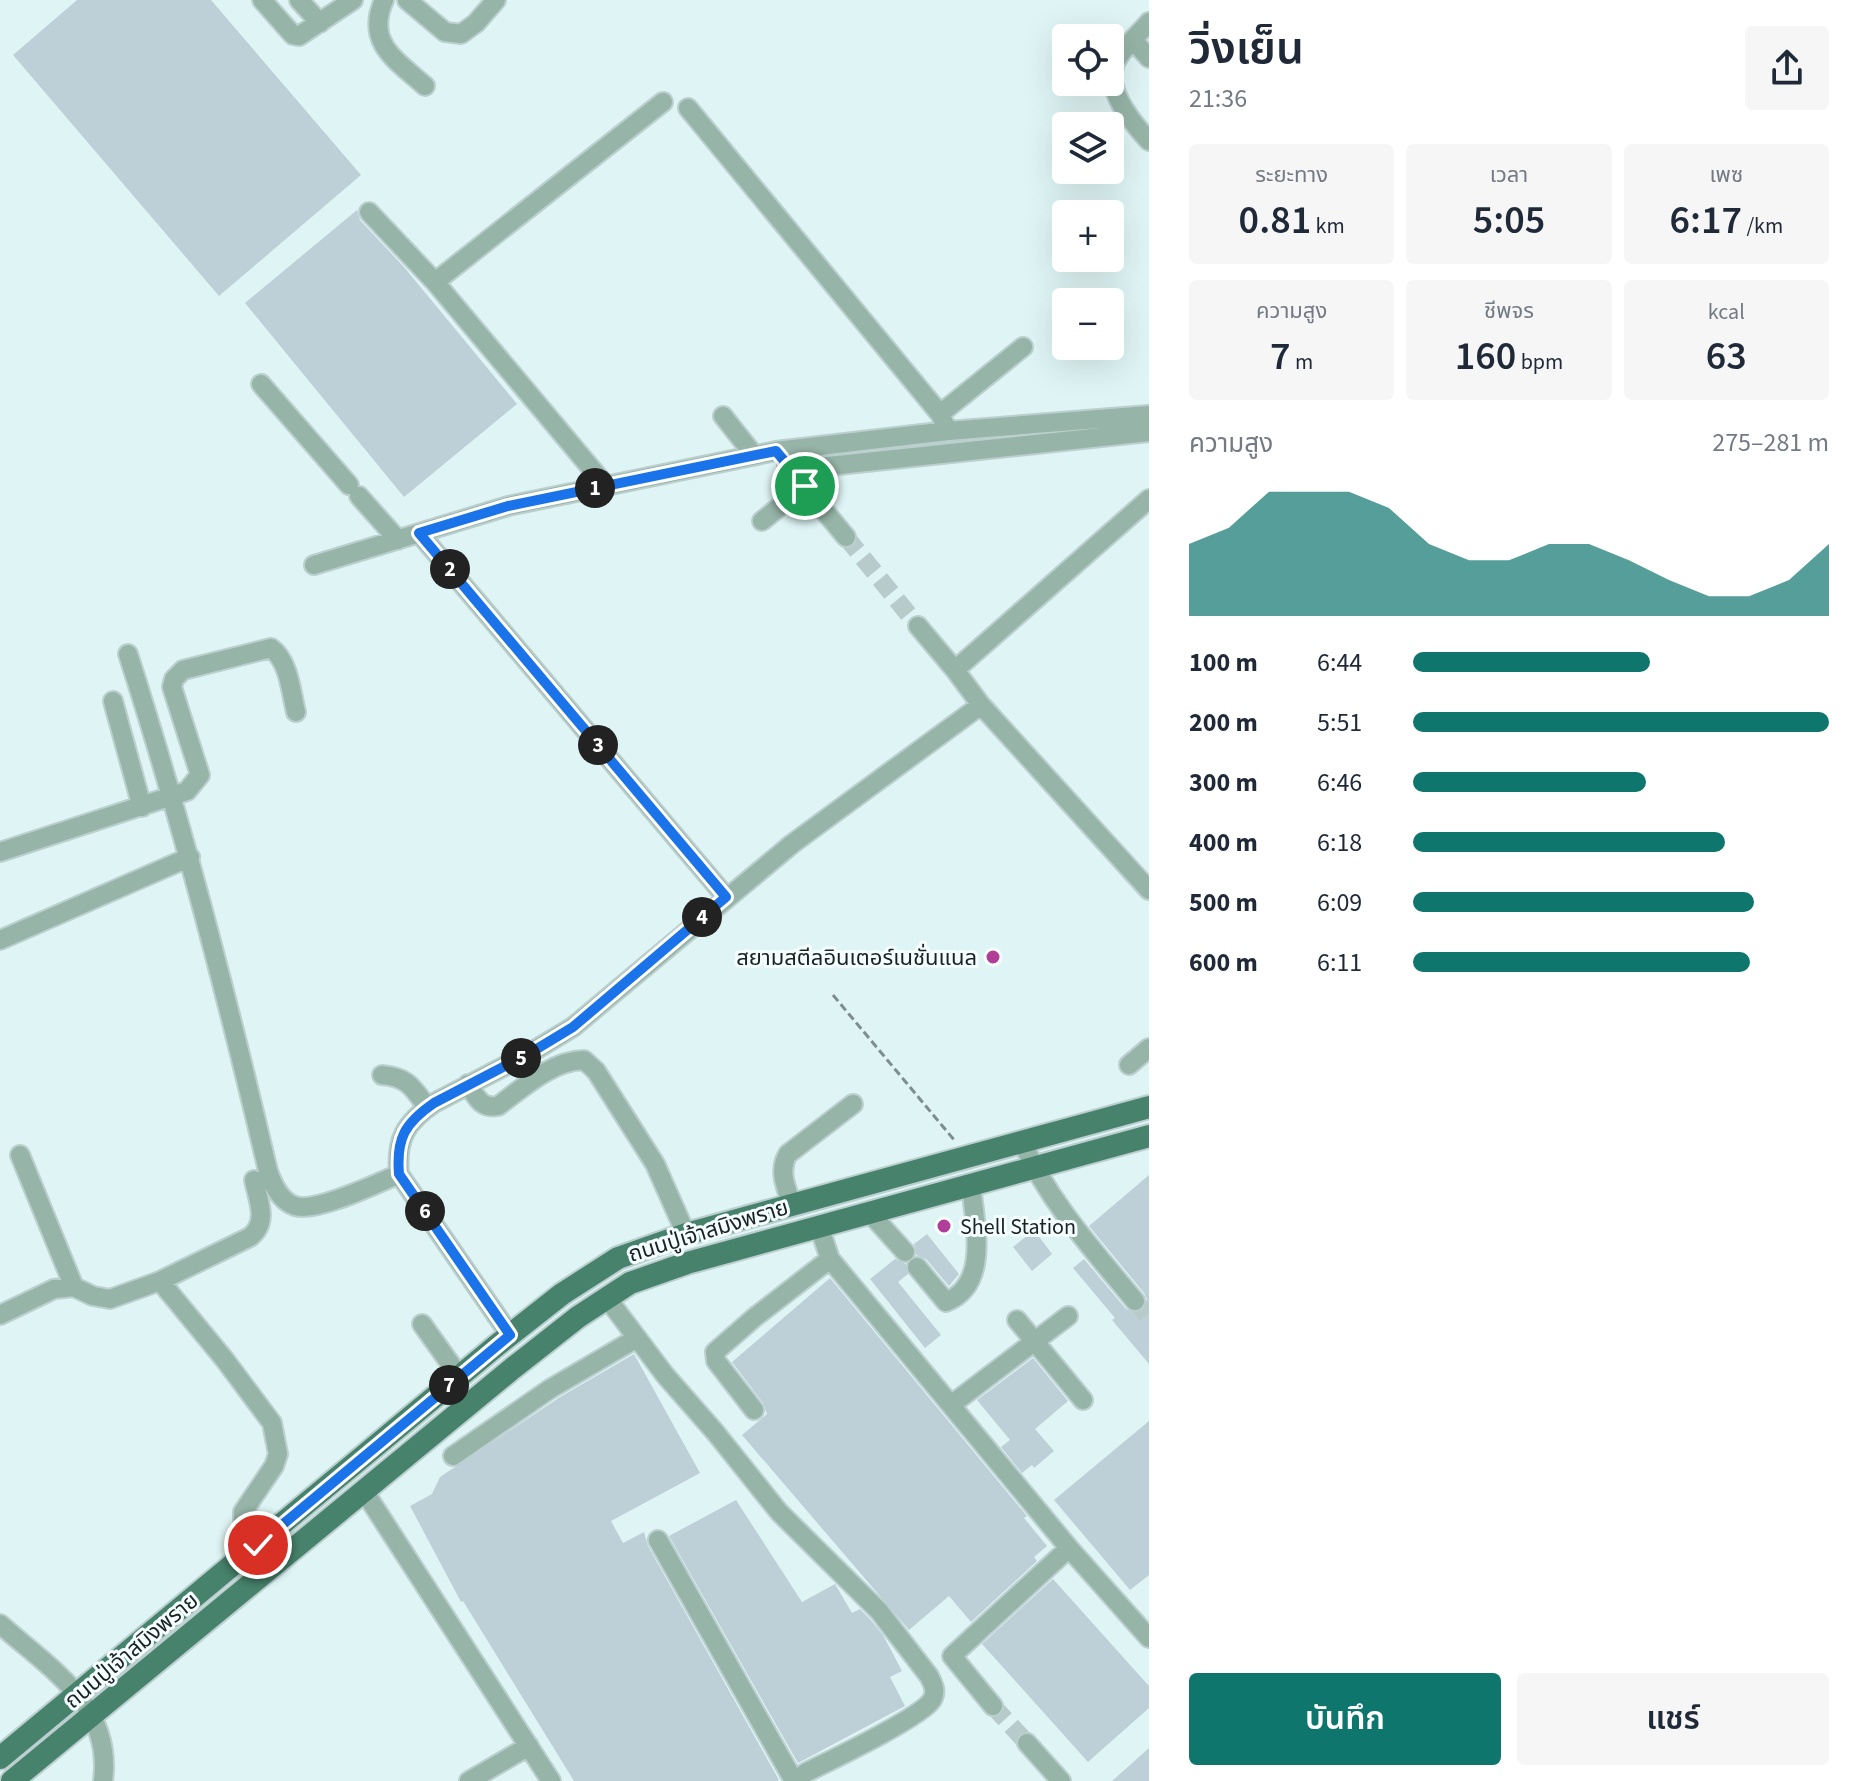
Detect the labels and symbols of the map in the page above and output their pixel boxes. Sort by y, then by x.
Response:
pin [771,452,839,520]
pin: 1 [575,468,615,508]
pin: 2 [430,549,470,589]
pin: 3 [578,725,618,765]
pin: 4 [682,897,722,937]
place label: สยามสตีลอินเตอร์เนชั่นแนล [736,942,977,974]
marker: สยามสตีลอินเตอร์เนชั่นแนล [984,948,1002,966]
pin: 5 [501,1038,541,1078]
pin: 6 [405,1191,445,1231]
street label: ถนนปู่เจ้าสมิงพราย [624,1191,792,1271]
place label: Shell Station [960,1211,1076,1243]
marker: Shell Station [935,1217,953,1235]
pin: 7 [429,1365,469,1405]
pin [224,1511,292,1579]
street label: ถนนปู่เจ้าสมิงพราย [58,1585,205,1716]

